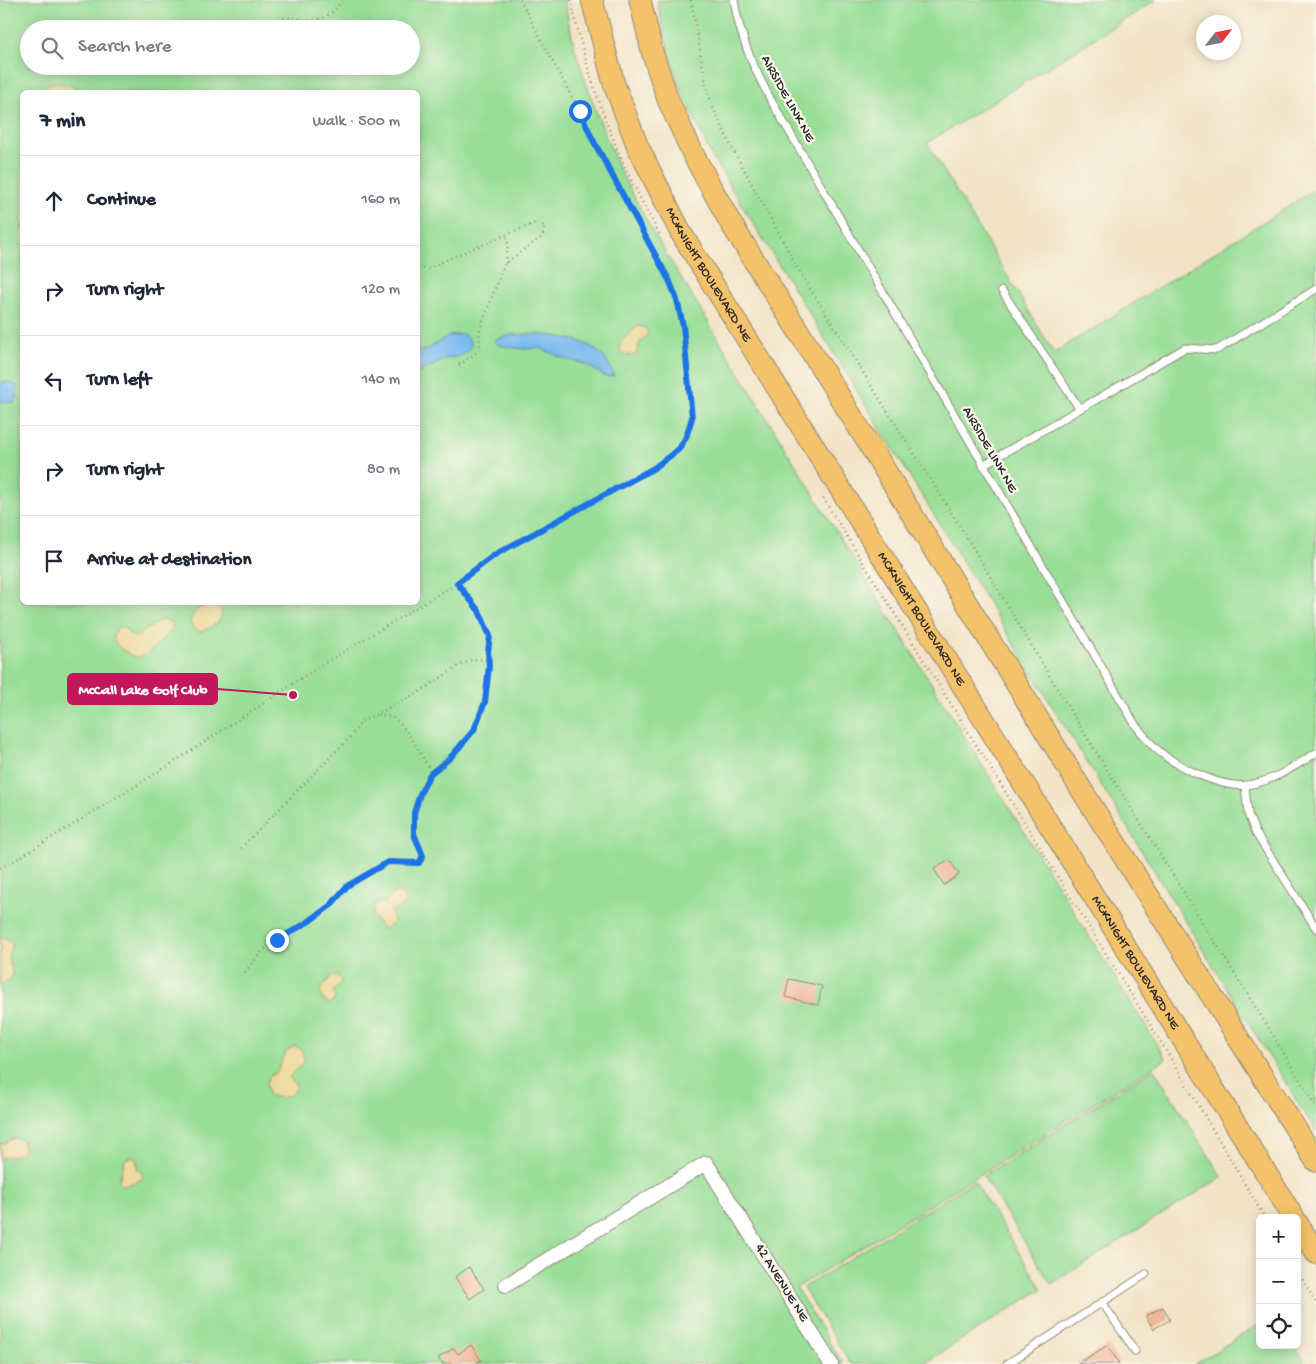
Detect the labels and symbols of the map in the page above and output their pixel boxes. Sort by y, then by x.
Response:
north arrow [1196,15,1241,60]
street label: AIRSIDE LINK NE [756,53,818,146]
route start [569,100,592,123]
street label: MCKNIGHT BOULEVARD NE [661,204,756,346]
street label: AIRSIDE LINK NE [958,404,1021,497]
street label: MCKNIGHT BOULEVARD NE [873,549,970,690]
callout: McCall Lake Golf Club [68,674,217,704]
text: McCall Lake Golf Club [78,682,208,700]
street label: MCKNIGHT BOULEVARD NE [1087,893,1184,1034]
route end [266,929,289,952]
street label: 42 AVENUE NE [750,1241,812,1326]

